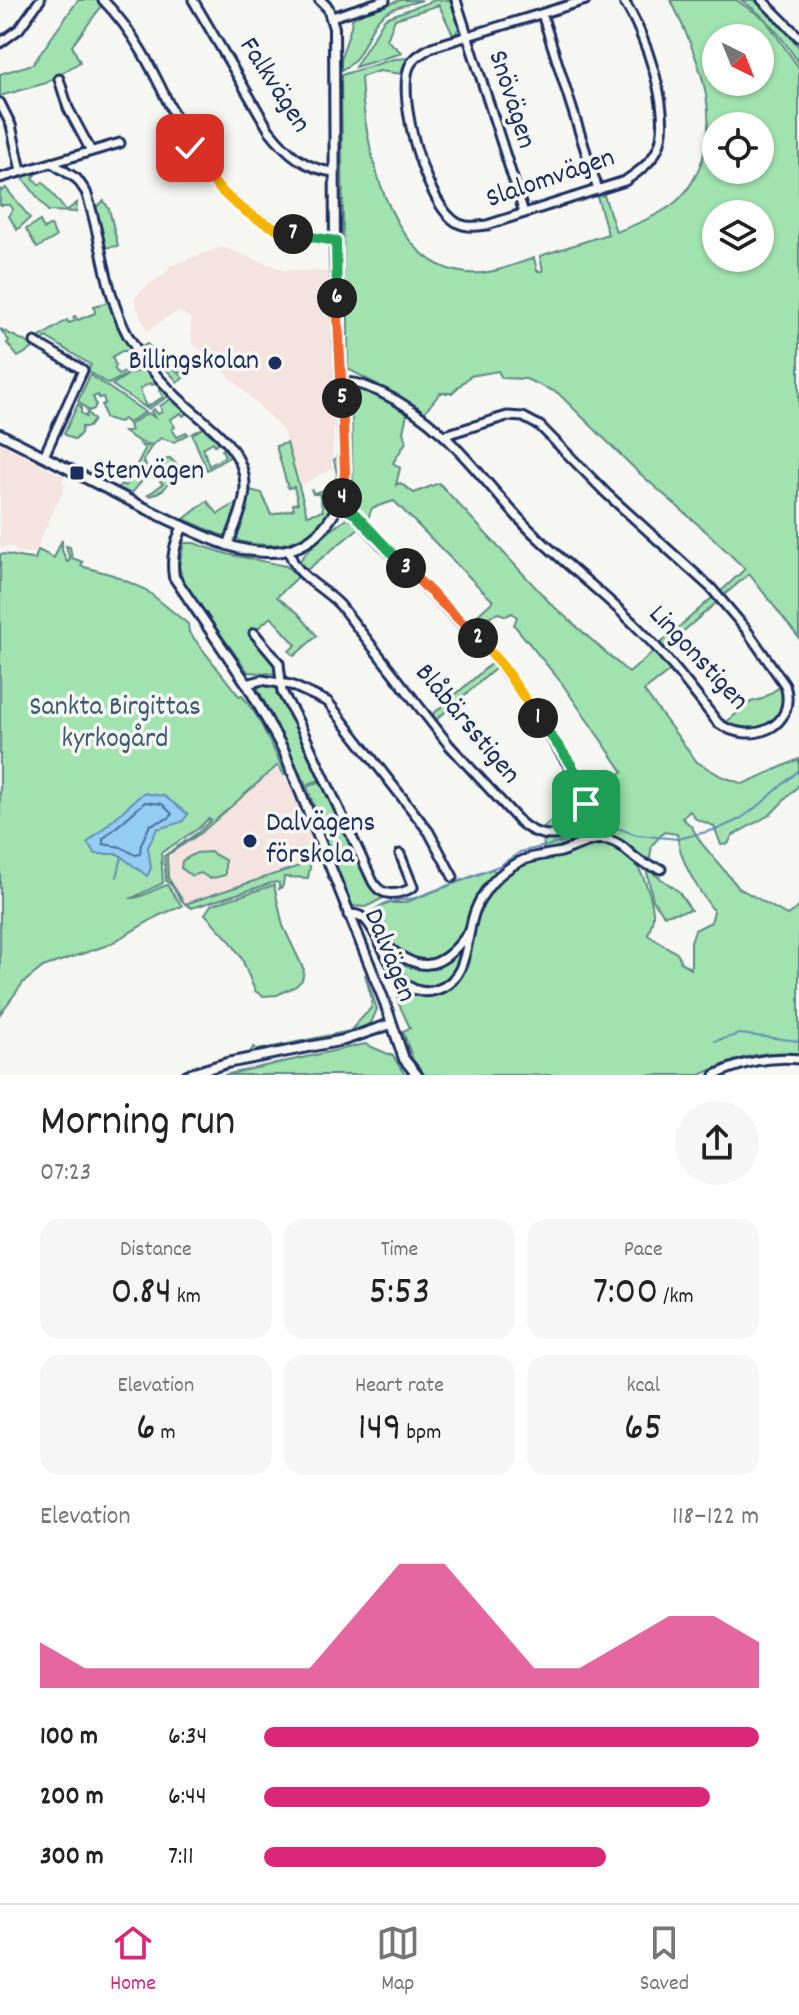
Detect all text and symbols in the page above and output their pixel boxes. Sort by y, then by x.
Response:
north arrow [702,24,774,96]
map controls [702,24,774,272]
street label: Falkvägen [227,30,319,142]
street label: Snövägen [475,46,545,154]
button: locate [702,112,774,184]
pin [156,114,224,182]
icon: check [168,126,212,170]
street label: Slalomvägen [481,139,621,221]
button: layers [702,200,774,272]
pin: 7 [273,214,313,254]
text: 7 [289,218,297,249]
pin: 6 [317,278,357,318]
text: 6 [332,282,342,313]
place label: Billingskolan [128,343,259,383]
marker: Billingskolan [266,354,284,372]
pin: 5 [322,378,362,418]
text: 5 [337,382,347,413]
place label: Stenvägen [93,453,204,493]
marker: Stenvägen [68,464,86,482]
pin: 4 [322,478,362,518]
text: 4 [337,482,347,513]
pin: 3 [386,548,426,588]
text: 3 [401,552,411,583]
street label: Lingonstigen [637,597,757,721]
pin: 2 [458,618,498,658]
text: 2 [473,622,483,653]
street label: Blåbärsstigen [403,656,529,794]
park label: Sankta Birgittas kyrkogård [29,689,201,761]
pin: 1 [518,698,558,738]
text: 1 [536,702,540,733]
pin [552,770,620,838]
icon: arrive [564,782,608,826]
place label: Dalvägens förskola [266,805,375,877]
marker: Dalvägens förskola [241,832,259,850]
street label: Dalvägen [351,903,425,1009]
text: Morning run [40,1093,235,1156]
button: share [675,1101,759,1185]
text: 07:23 [40,1155,91,1192]
text: Distance [120,1235,192,1266]
text: Time [381,1235,418,1266]
text: Pace [624,1235,663,1266]
text: 0.84 [111,1266,172,1323]
text: 5:53 [369,1266,430,1323]
text: 7:00 [593,1266,658,1323]
text: km [172,1282,201,1313]
text: /km [658,1282,694,1313]
text: Elevation [118,1371,194,1402]
text: Heart rate [355,1371,444,1402]
text: kcal [626,1371,660,1402]
text: 6 [136,1402,156,1459]
text: 149 [358,1402,401,1459]
text: 65 [624,1402,662,1459]
text: m [156,1418,176,1449]
text: bpm [401,1418,441,1449]
text: Elevation [40,1499,130,1536]
text: 118–122 m [672,1499,759,1536]
text: 100 m [40,1719,98,1756]
text: 6:34 [168,1719,207,1756]
text: 200 m [40,1779,104,1816]
text: 6:44 [168,1779,207,1816]
text: 300 m [40,1839,104,1876]
text: 7:11 [168,1839,194,1876]
tab: Home [110,1921,156,2000]
tab: Map [376,1921,420,2000]
tab: Saved [640,1921,689,2000]

